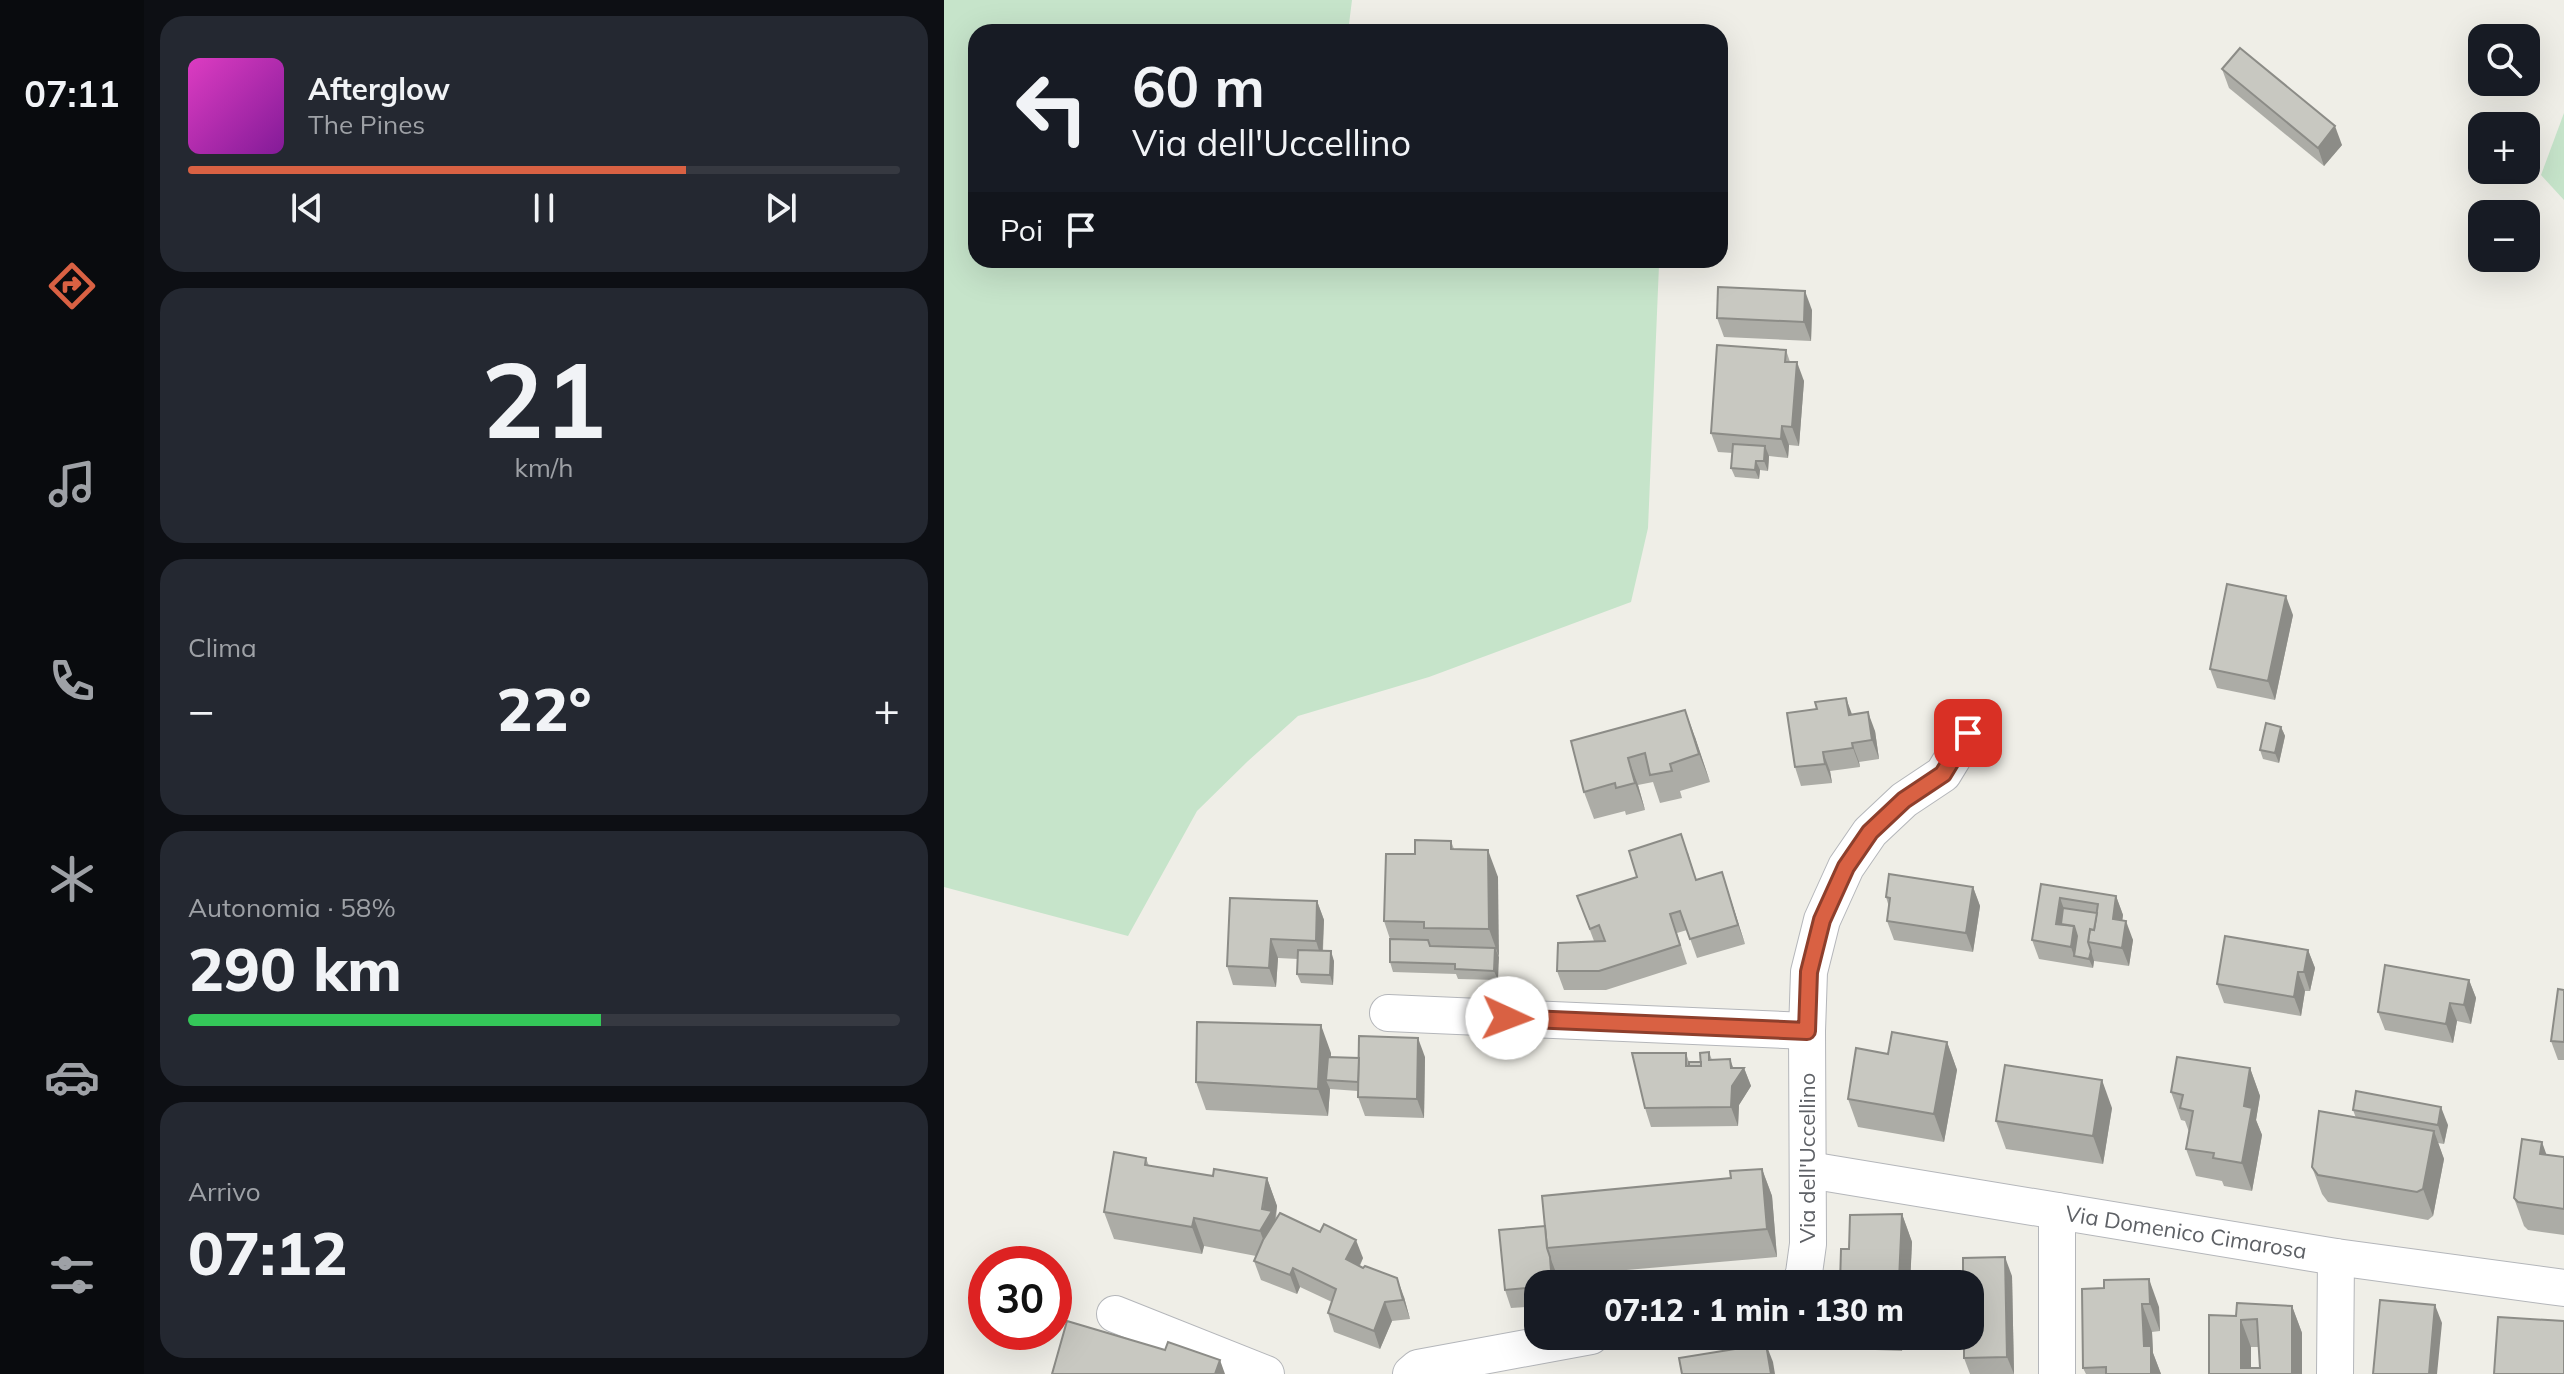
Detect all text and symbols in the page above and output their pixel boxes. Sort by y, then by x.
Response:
map controls [2468,24,2540,272]
button: search [2468,24,2540,96]
text: 60 m [1132,51,1265,121]
icon: left [1000,56,1104,160]
text: Afterglow [308,70,450,108]
text: 07:11 [24,71,120,116]
text: The Pines [308,108,425,141]
button: + [2468,112,2540,184]
text: Via dell'Uccellino [1132,120,1411,165]
icon: previous [285,186,329,230]
icon: pause [522,186,566,230]
icon: next [759,186,803,230]
button: − [2468,200,2540,272]
icon: arrive [1059,208,1103,252]
text: Poi [1000,211,1043,249]
icon: directions [44,258,100,314]
text: 21 [482,333,606,464]
text: km/h [515,451,573,484]
icon: music [44,456,100,512]
text: Clima [188,631,257,664]
icon: phone [44,653,100,709]
text: 22° [496,671,592,746]
text: − [188,682,214,737]
text: + [874,682,900,737]
pin [1934,699,2002,767]
icon: arrive [1946,711,1990,755]
icon: climate [44,851,100,907]
text: Autonomia · 58% [188,891,396,924]
text: 290 km [188,931,402,1006]
position arrow [1465,976,1549,1060]
icon: car [44,1049,100,1105]
street label: Via dell'Uccellino [1793,1073,1821,1243]
text: Arrivo [188,1175,261,1208]
street label: Via Domenico Cimarosa [2063,1199,2309,1265]
text: 07:12 [188,1215,348,1290]
speed limit sign: 30 [968,1246,1072,1350]
icon: filters [44,1247,100,1303]
text: 07:12 · 1 min · 130 m [1604,1291,1904,1329]

